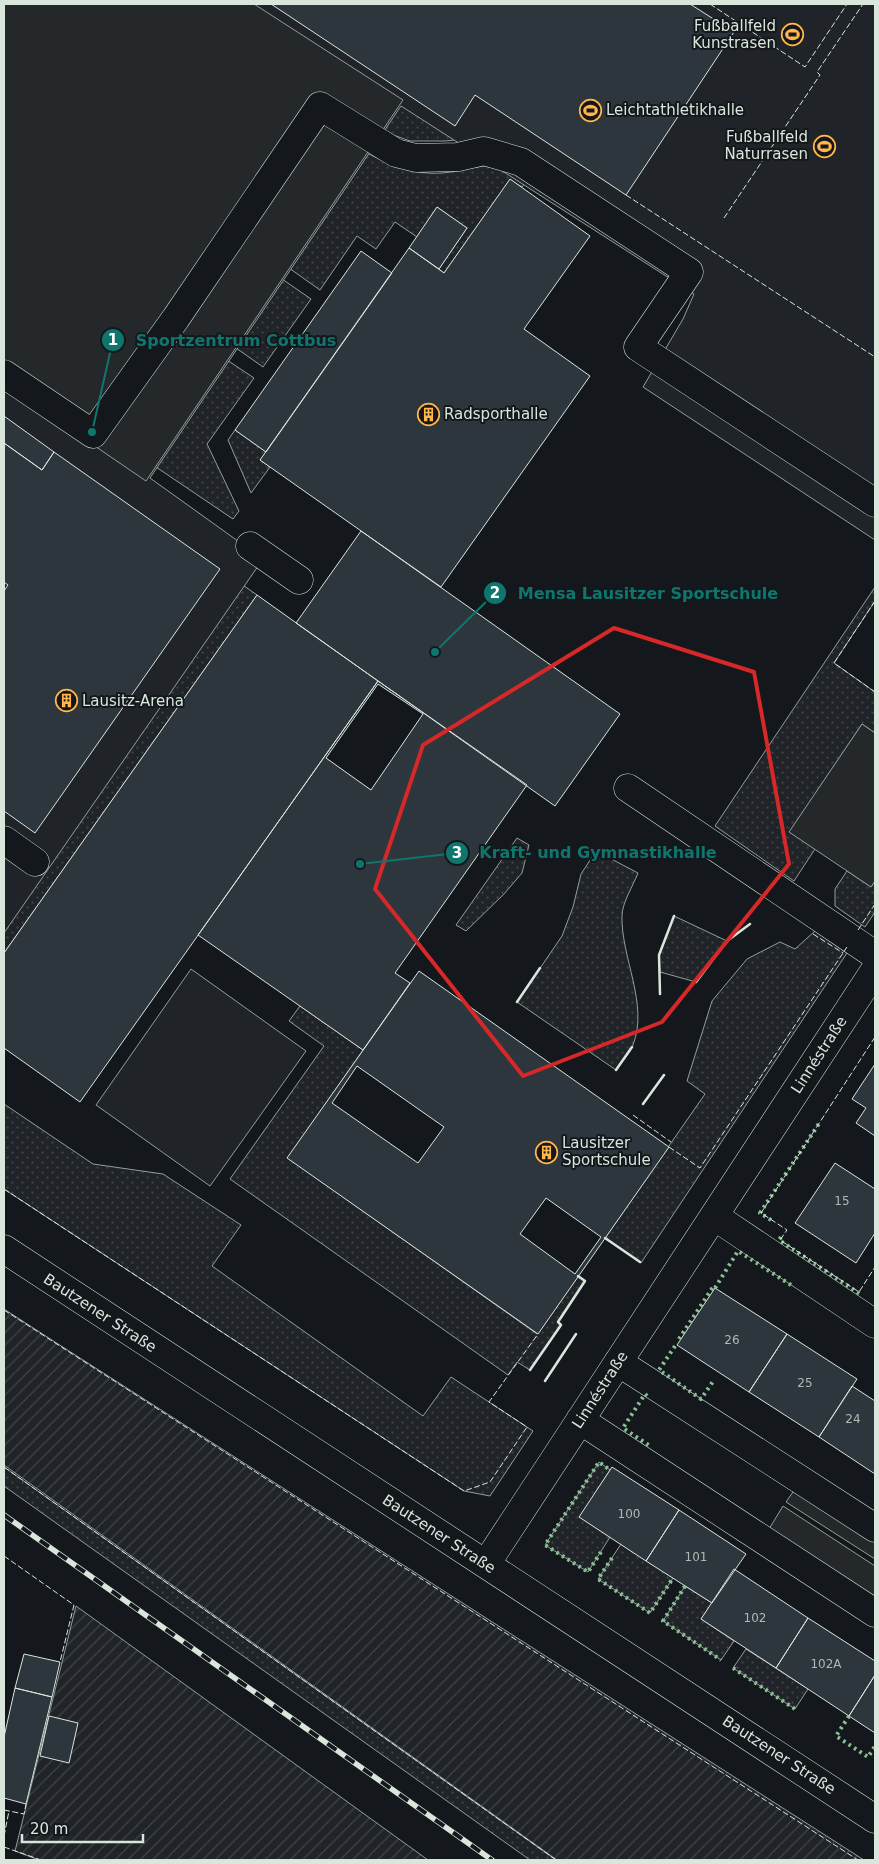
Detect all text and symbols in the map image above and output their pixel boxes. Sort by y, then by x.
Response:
place label: Fußballfeld Kunstrasen [692,17,776,52]
sports icon: Fußballfeld Kunstrasen [780,23,804,47]
sports icon: Leichtathletikhalle [578,98,602,122]
place label: Leichtathletikhalle [606,101,744,119]
place label: Fußballfeld Naturrasen [724,128,808,163]
sports icon: Fußballfeld Naturrasen [812,134,836,158]
callout: Sportzentrum Cottbus [101,325,346,356]
text: 1 [108,331,118,349]
text: Sportzentrum Cottbus [136,331,336,350]
building icon: Radsporthalle [416,402,440,426]
place label: Radsporthalle [444,405,548,423]
callout: Mensa Lausitzer Sportschule [483,578,788,609]
text: 2 [490,584,500,602]
text: Mensa Lausitzer Sportschule [518,584,778,603]
building icon: Lausitz-Arena [54,689,78,713]
place label: Lausitz-Arena [82,692,184,710]
callout: Kraft- und Gymnastikhalle [445,837,727,868]
text: Kraft- und Gymnastikhalle [479,843,717,862]
text: 3 [452,844,462,862]
street label: Linnéstraße [787,1013,851,1097]
place label: Lausitzer Sportschule [562,1134,651,1169]
building icon: Lausitzer Sportschule [534,1140,558,1164]
house number: 15 [834,1194,850,1208]
street label: Bautzener Straße [40,1270,160,1356]
house number: 26 [724,1333,740,1347]
street label: Linnéstraße [568,1348,632,1432]
house number: 25 [797,1376,813,1390]
house number: 24 [845,1412,861,1426]
street label: Bautzener Straße [379,1491,499,1577]
house number: 100 [618,1507,640,1521]
house number: 101 [685,1550,707,1564]
house number: 102 [744,1611,766,1625]
house number: 102A [810,1657,842,1671]
street label: Bautzener Straße [719,1712,839,1798]
scale bar [22,1812,144,1844]
text: 20 m [30,1820,68,1838]

